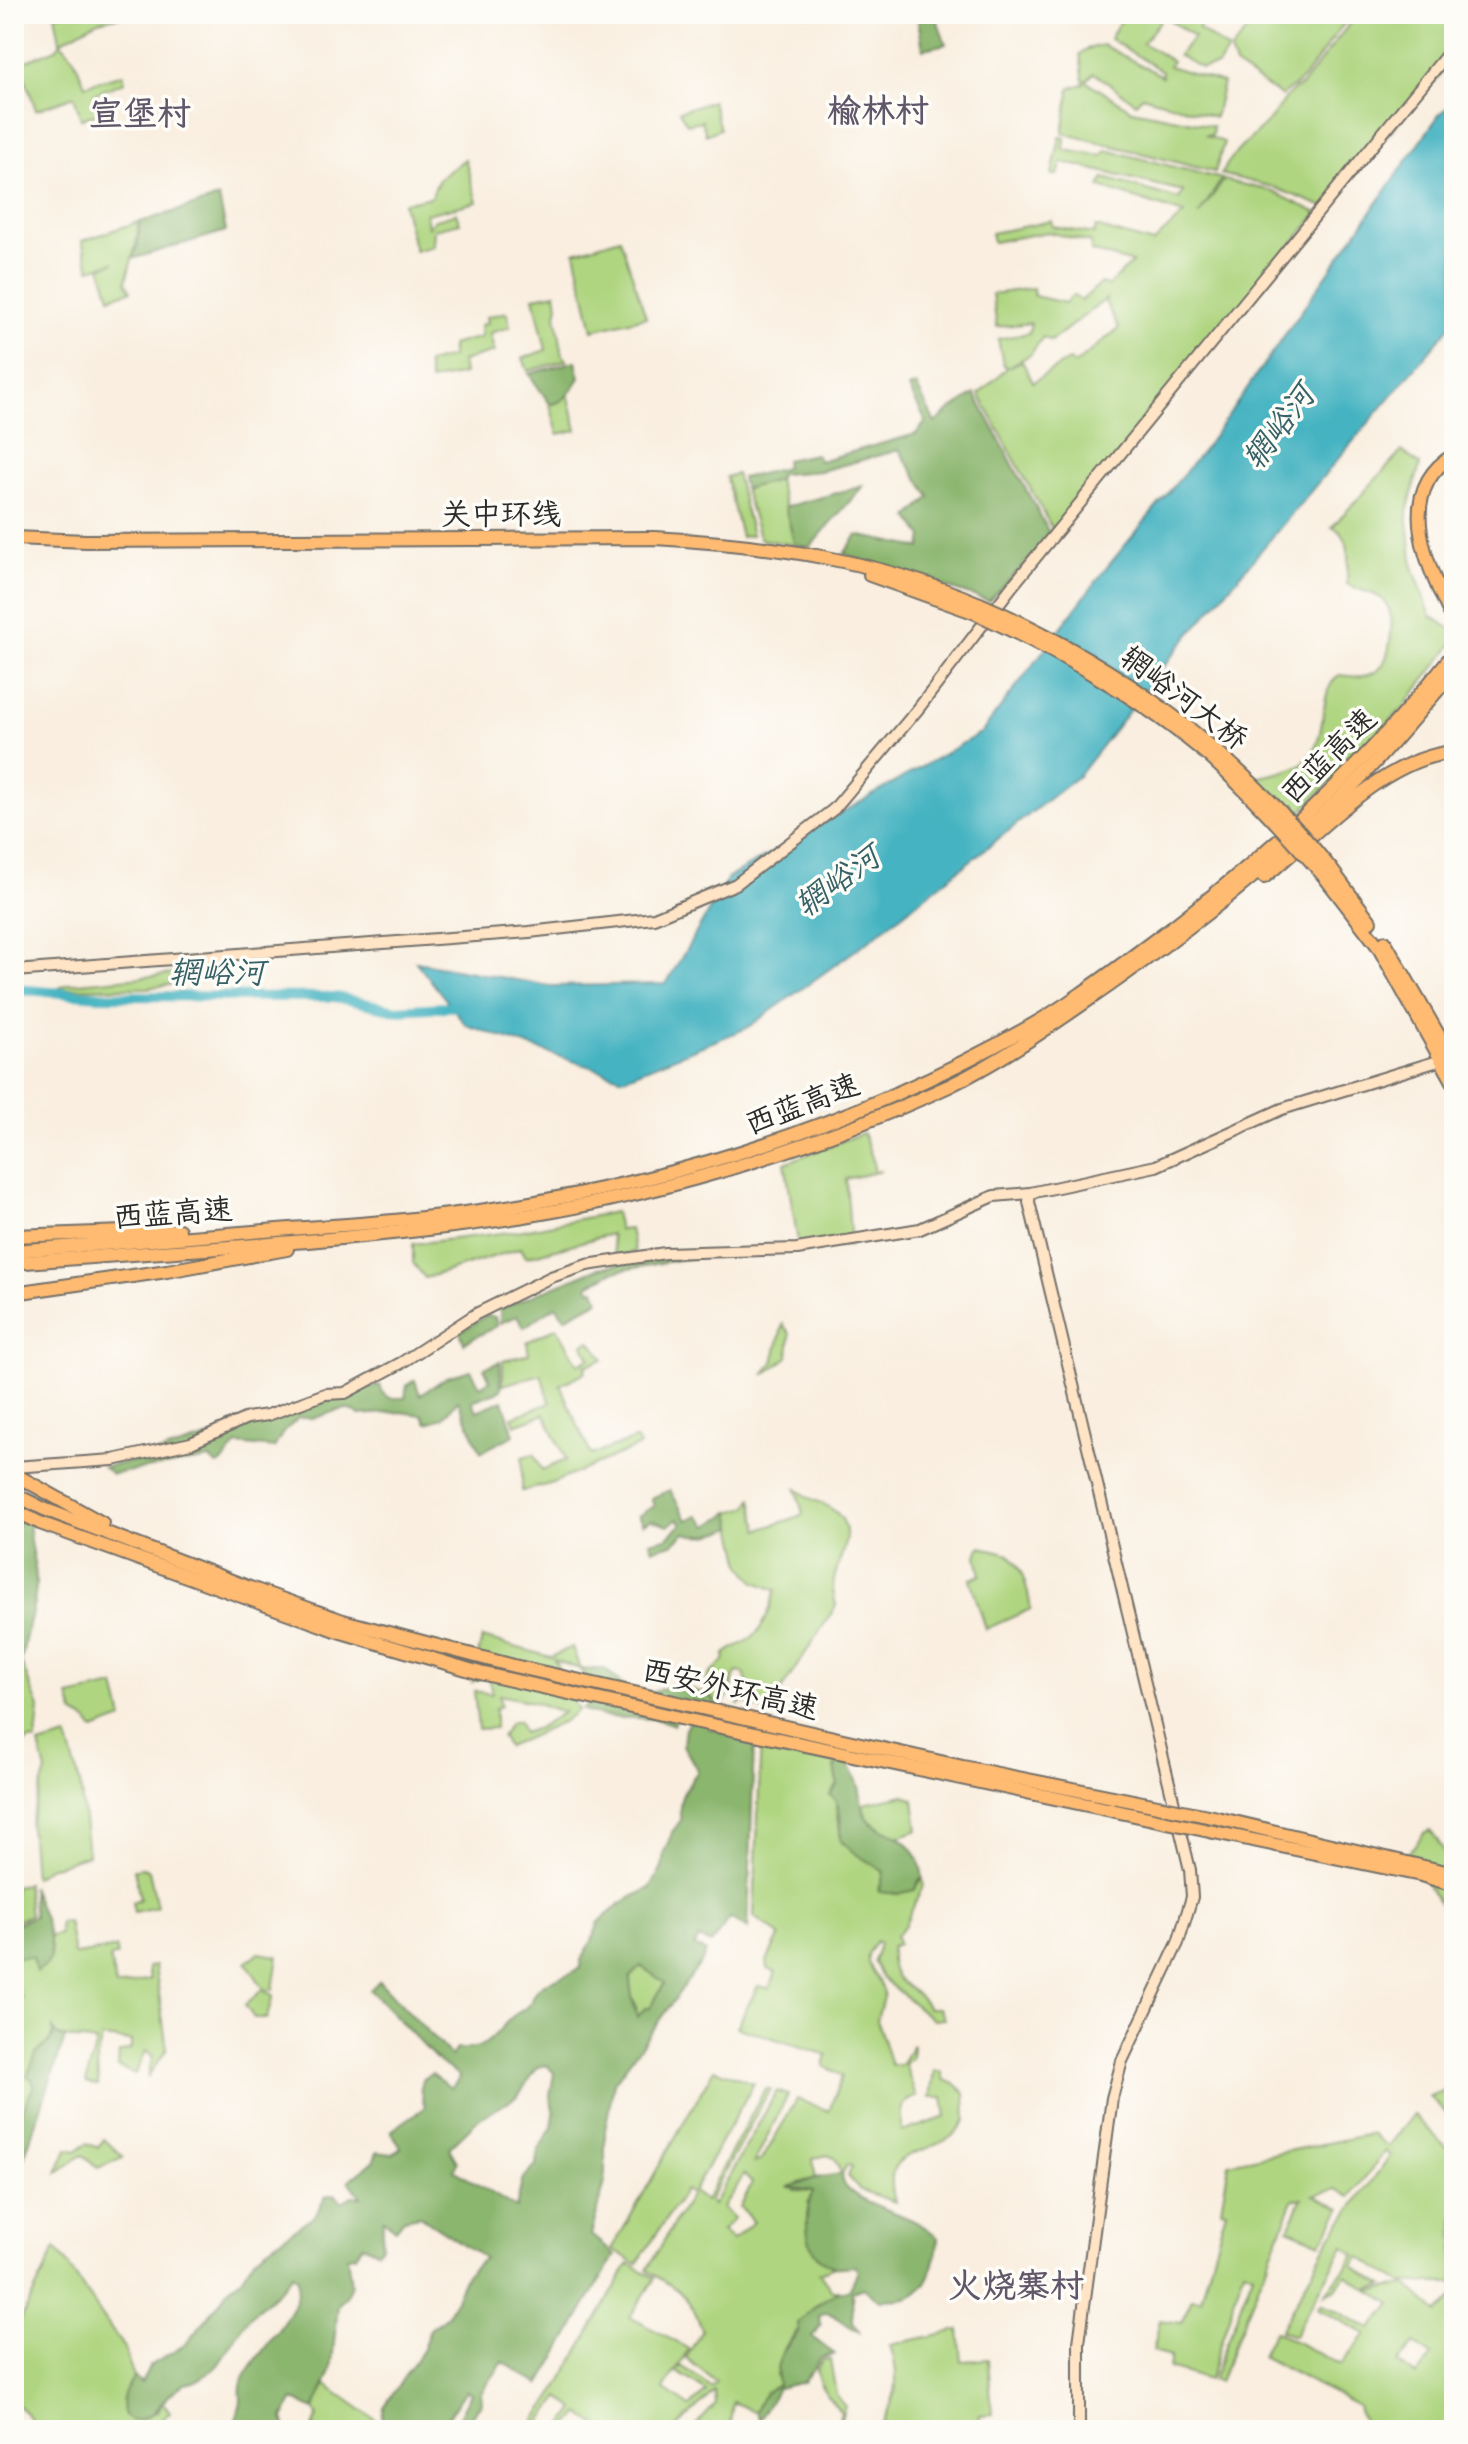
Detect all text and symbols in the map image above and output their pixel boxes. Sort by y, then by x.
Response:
district label: 榆林村 [827,87,929,133]
district label: 宣堡村 [89,90,191,136]
water label: 辋峪河 [1232,371,1327,477]
street label: 关中环线 [441,493,561,533]
street label: 辋峪河大桥 [1113,636,1257,758]
street label: 西蓝高速 [1271,698,1385,812]
water label: 辋峪河 [786,831,893,926]
water label: 辋峪河 [169,950,270,993]
street label: 西蓝高速 [739,1063,865,1143]
street label: 西蓝高速 [112,1188,234,1236]
street label: 西安外环高速 [639,1648,823,1728]
district label: 火烧寨村 [948,2262,1084,2308]

